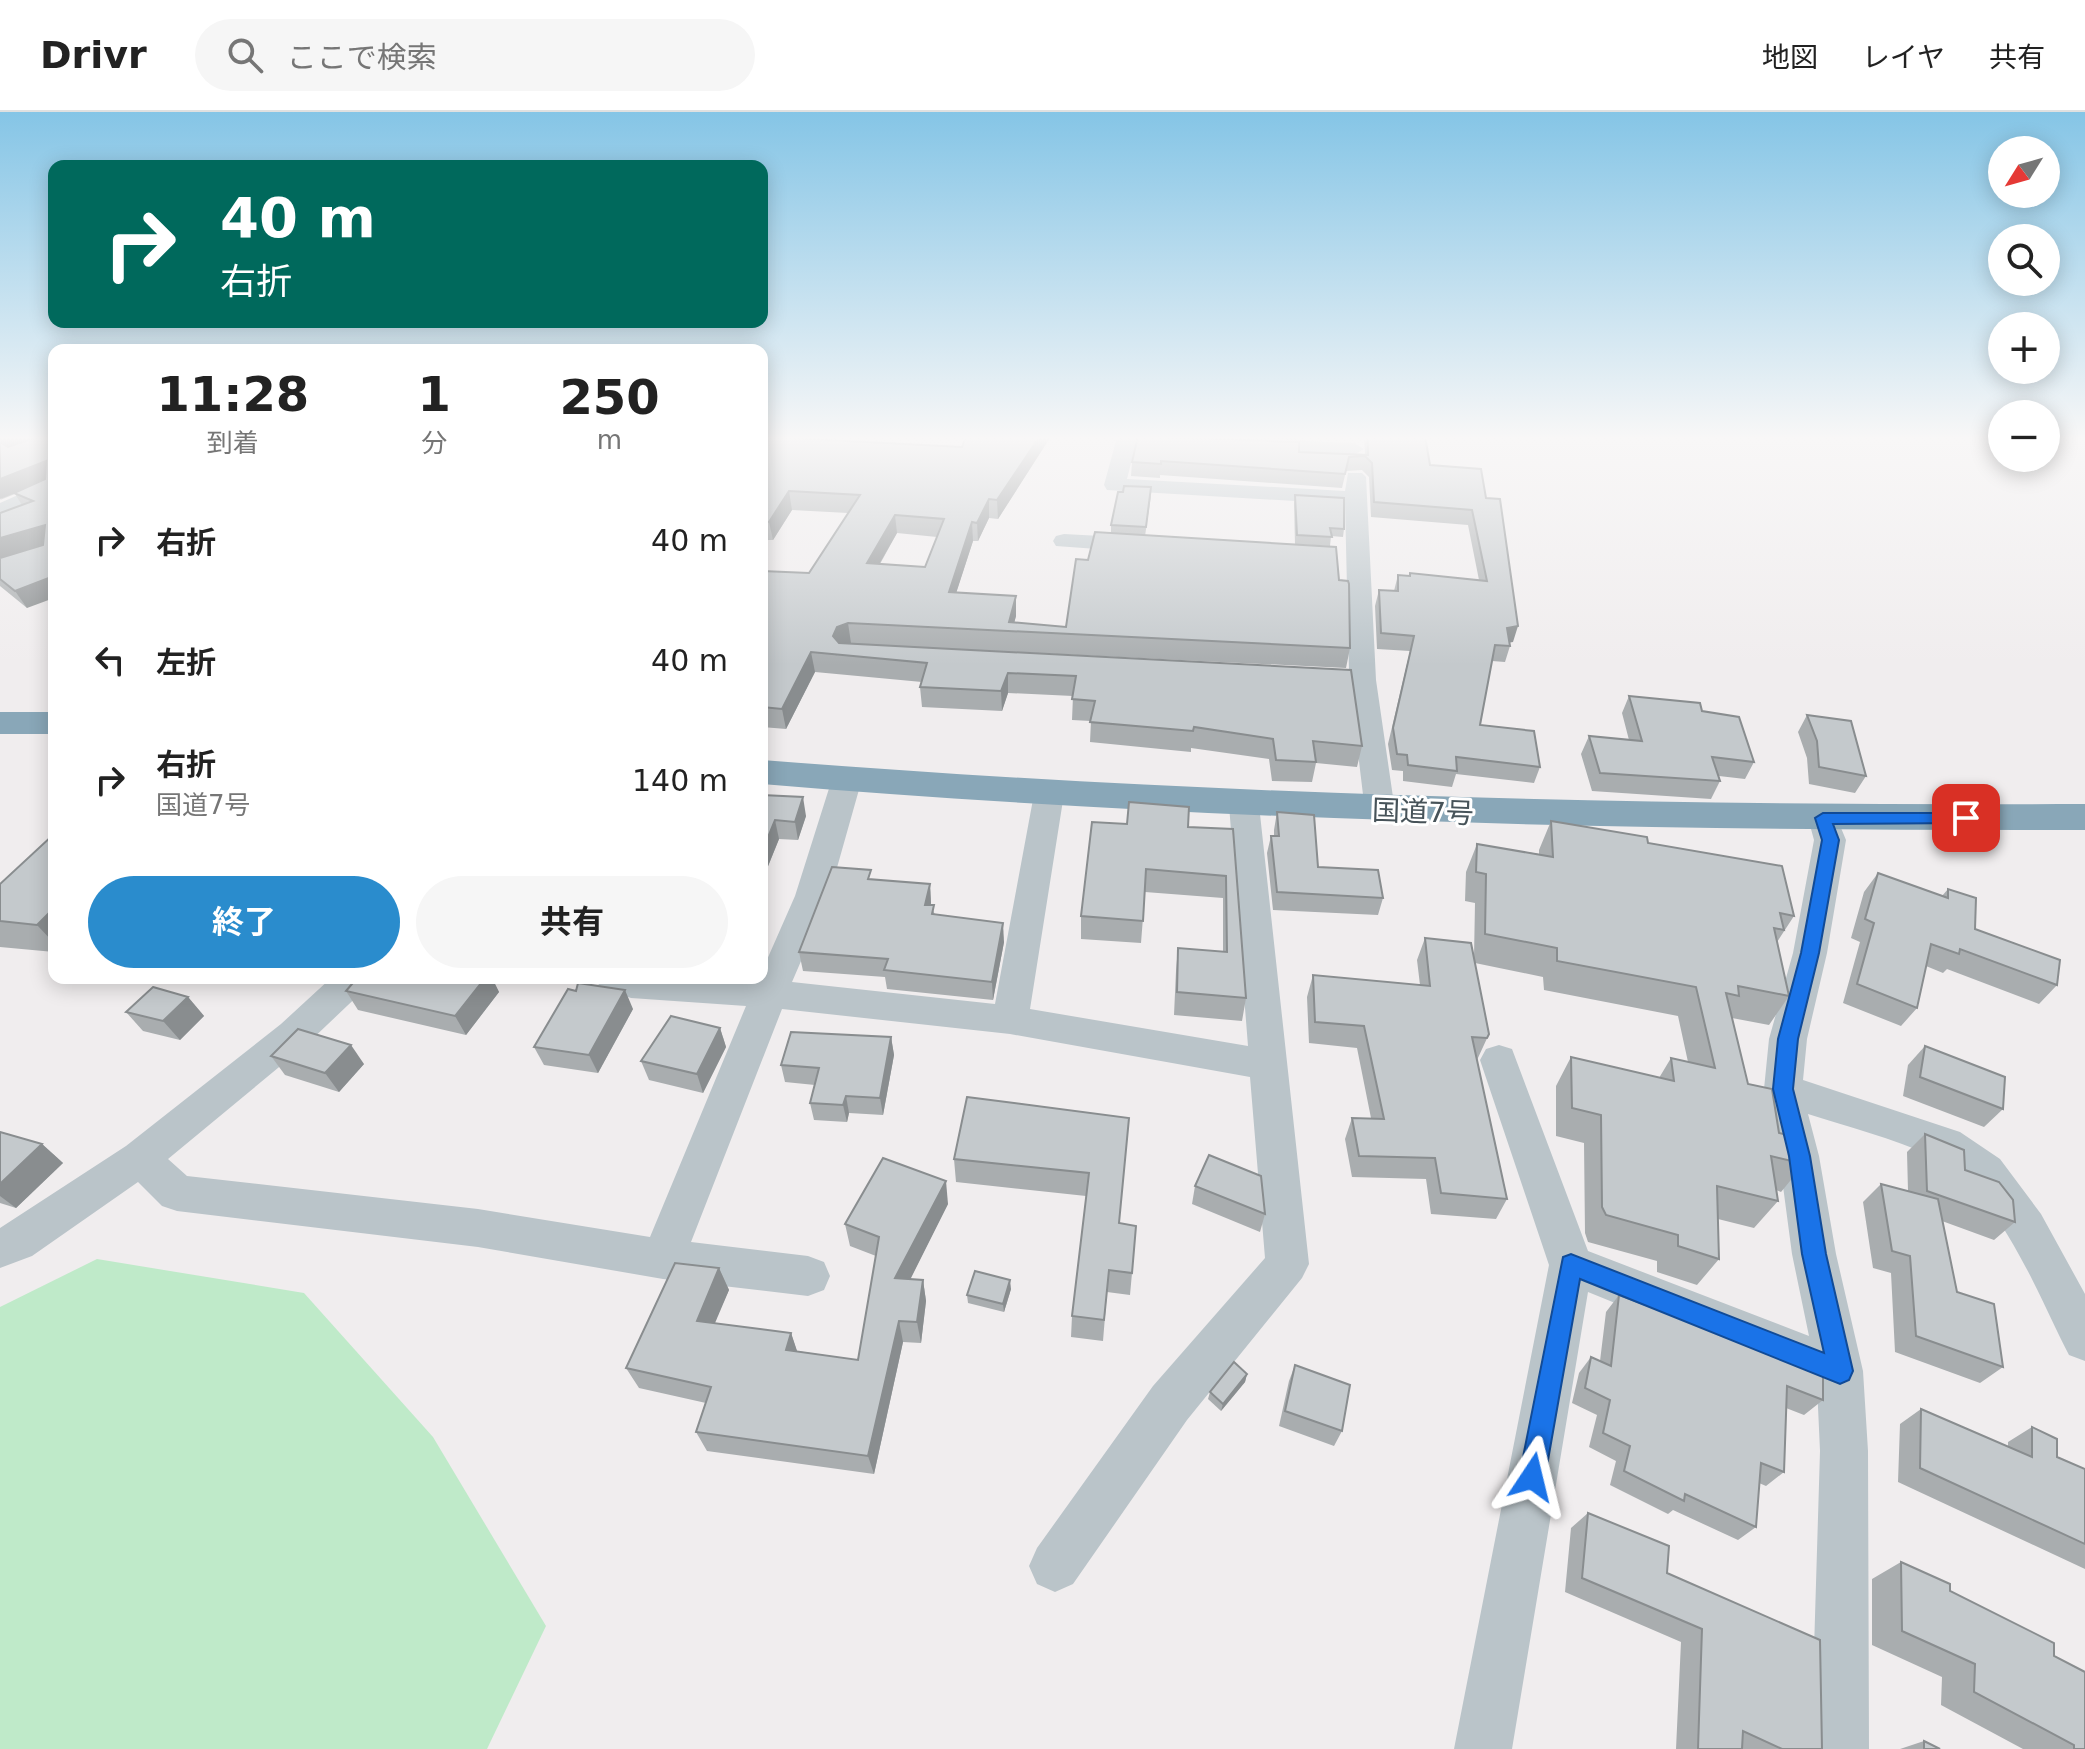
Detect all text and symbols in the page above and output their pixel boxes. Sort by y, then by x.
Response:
search box [195,19,755,91]
text: Drivr [40,33,147,77]
icon: search [223,33,267,77]
text: ここで検索 [287,40,437,75]
text: 地図 [1762,41,1818,74]
text: レイヤ [1862,41,1945,74]
text: 共有 [1989,41,2045,74]
north arrow [1988,136,2060,208]
map controls [1988,136,2060,472]
text: 40 m [220,185,376,250]
icon: right [88,192,192,296]
button: search [1988,224,2060,296]
text: 右折 [220,261,292,302]
button: + [1988,312,2060,384]
text: 11:28 [156,366,309,422]
text: 1 [418,366,451,422]
text: 250 [559,369,660,425]
button: − [1988,400,2060,472]
text: m [597,425,622,455]
text: 到着 [207,428,259,458]
text: 分 [421,428,447,458]
icon: right [88,518,132,562]
text: 40 m [651,523,728,558]
text: 右折 [156,525,216,560]
icon: left [88,638,132,682]
text: 40 m [651,643,728,678]
text: 左折 [156,645,216,680]
text: 右折 [156,747,216,782]
icon: right [88,758,132,802]
text: 140 m [632,763,728,798]
pin [1932,784,2000,852]
text: 国道7号 [156,790,251,820]
street label: 国道7号 [1372,794,1474,830]
icon: arrive [1944,796,1988,840]
button: 終了 [88,876,400,968]
button: 共有 [416,876,728,968]
position arrow [1490,1435,1574,1519]

